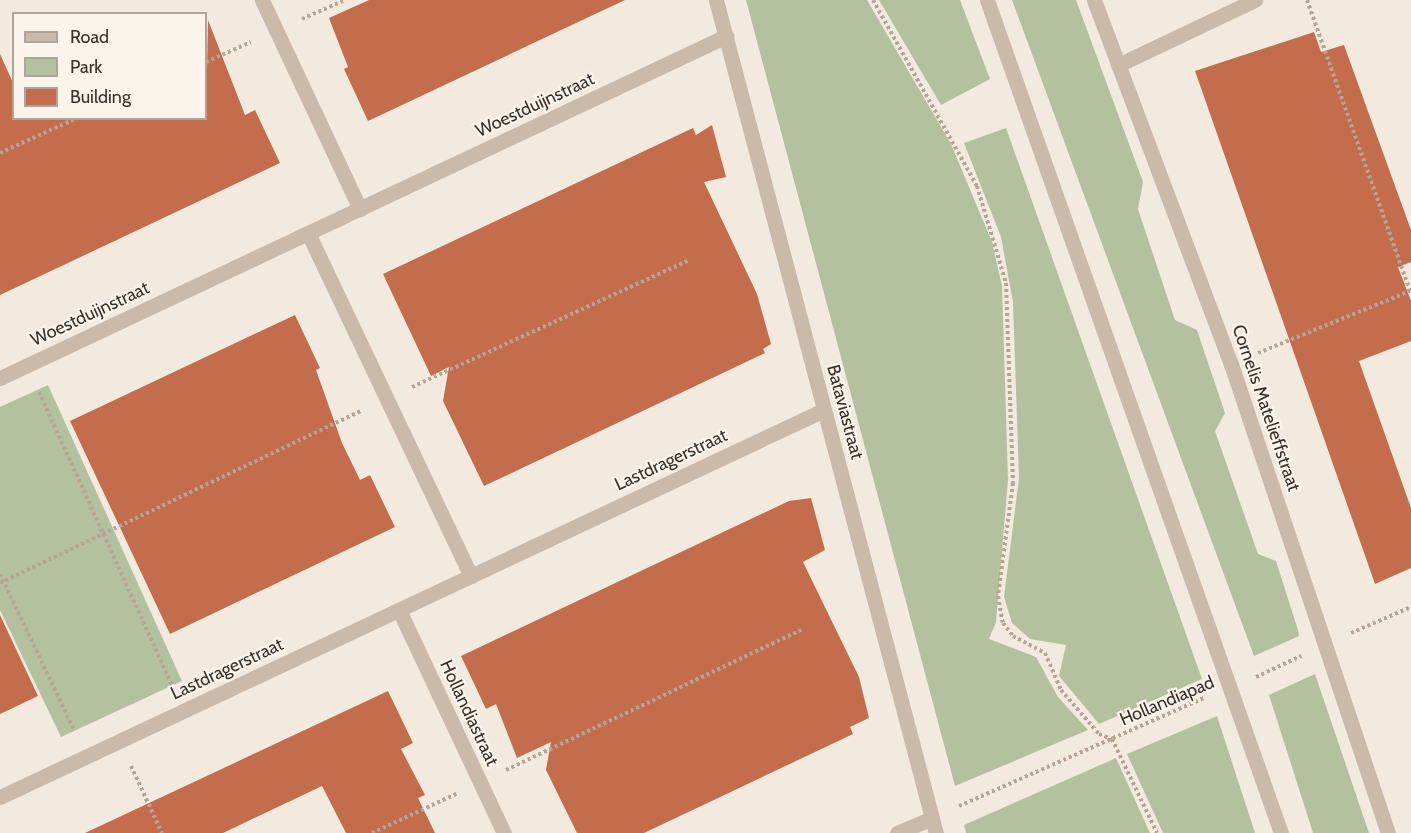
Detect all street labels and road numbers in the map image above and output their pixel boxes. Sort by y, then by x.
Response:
street label: Woestduijnstraat [472,68,598,142]
street label: Woestduijnstraat [27,277,153,351]
street label: Cornelis Matelieffstraat [1227,322,1305,494]
street label: Bataviastraat [822,362,868,462]
street label: Lastdragerstraat [611,425,731,495]
street label: Lastdragerstraat [167,634,287,704]
street label: Hollandiastraat [435,657,503,769]
street label: Hollandiapad [1116,671,1218,731]

